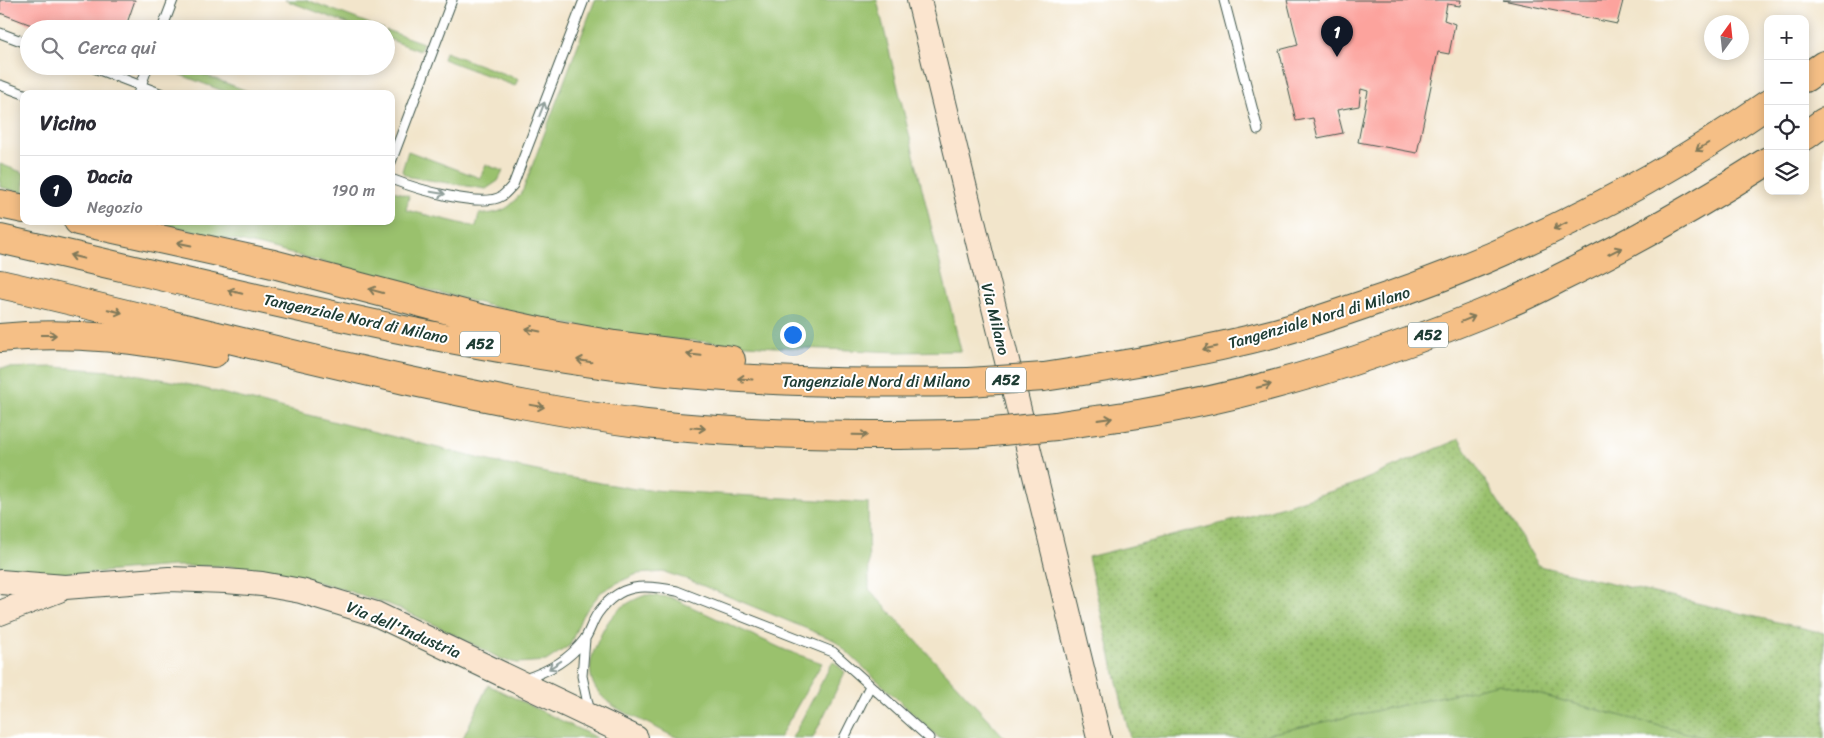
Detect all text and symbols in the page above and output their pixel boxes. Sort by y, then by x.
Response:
north arrow [1704,15,1749,60]
map controls [1764,15,1809,195]
button: + [1764,15,1809,60]
pin: 1 [1321,16,1353,57]
search box [20,20,395,75]
text: Cerca qui [78,31,156,64]
icon: search [38,34,66,62]
button: − [1764,60,1809,105]
one-way arrow [538,102,547,117]
text: Vicino [40,104,96,142]
button: locate [1764,105,1809,150]
one-way arrow [1696,142,1710,152]
button: layers [1764,150,1809,195]
text: Dacia [87,160,132,193]
text: 1 [53,176,59,205]
text: 190 m [332,176,375,205]
one-way arrow [429,189,445,199]
text: Negozio [87,193,143,222]
one-way arrow [1553,221,1568,231]
one-way arrow [176,239,192,249]
one-way arrow [1607,246,1622,255]
one-way arrow [69,251,85,261]
street label: Tangenziale Nord di Milano [1225,278,1414,357]
street label: Via Milano [973,280,1018,358]
street label: Tangenziale Nord di Milano [261,285,451,352]
one-way arrow [368,286,384,296]
one-way arrow [228,287,244,296]
one-way arrow [107,307,123,316]
one-way arrow [1460,314,1475,324]
your location [780,322,806,348]
road number: A52 [1408,322,1448,348]
one-way arrow [526,325,542,334]
one-way arrow [40,330,56,340]
road number: A52 [460,332,500,356]
one-way arrow [1202,344,1218,354]
one-way arrow [686,351,702,360]
one-way arrow [576,356,592,366]
street label: Tangenziale Nord di Milano [782,367,970,396]
road number: A52 [986,368,1026,392]
one-way arrow [737,374,753,383]
one-way arrow [1255,381,1271,391]
one-way arrow [529,402,545,412]
one-way arrow [1096,414,1112,424]
one-way arrow [690,424,706,433]
one-way arrow [852,431,868,440]
street label: Via dell'Industria [342,592,466,667]
one-way arrow [548,660,562,670]

